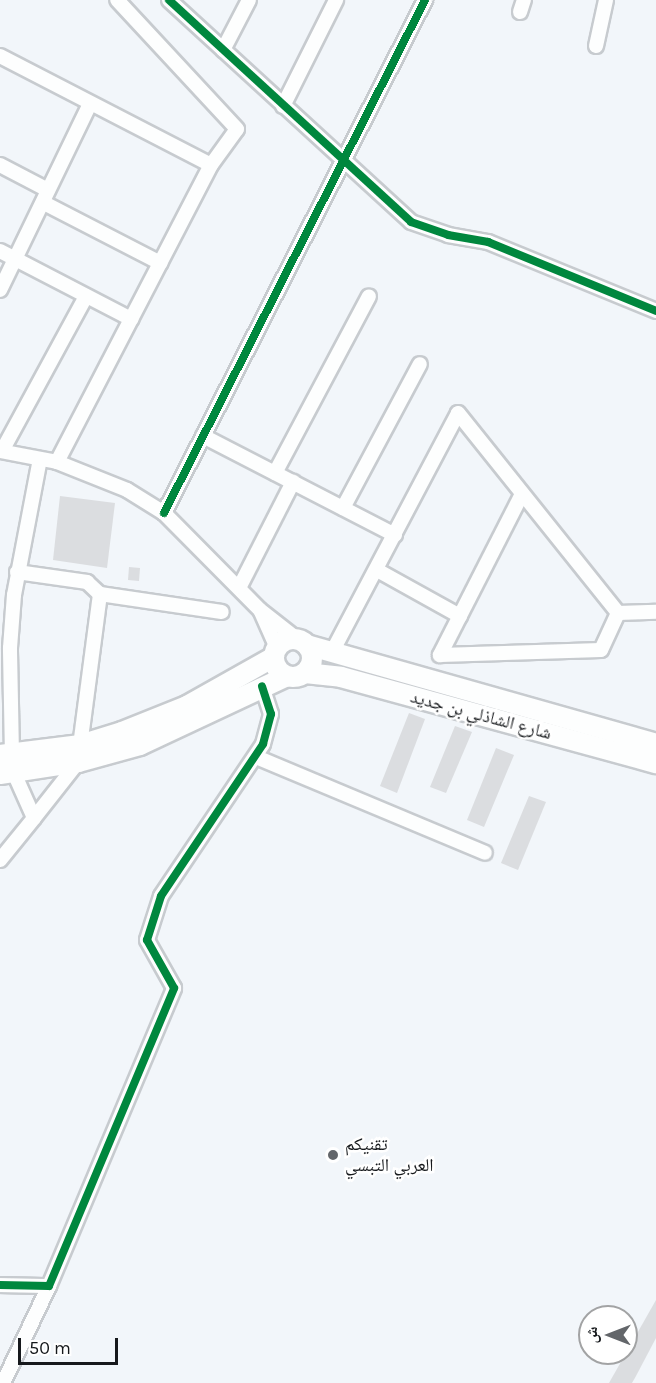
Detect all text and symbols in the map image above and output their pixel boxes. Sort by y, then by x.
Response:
street label: شارع الشاذلي بن جديد [408,686,554,744]
place label: تقنيكم العربي التبسي [345,1134,434,1176]
marker: تقنيكم العربي التبسي [326,1148,340,1162]
north arrow [578,1305,638,1365]
scale bar [21,1326,122,1364]
text: ش [582,1327,601,1344]
text: 50 m [29,1337,71,1359]

